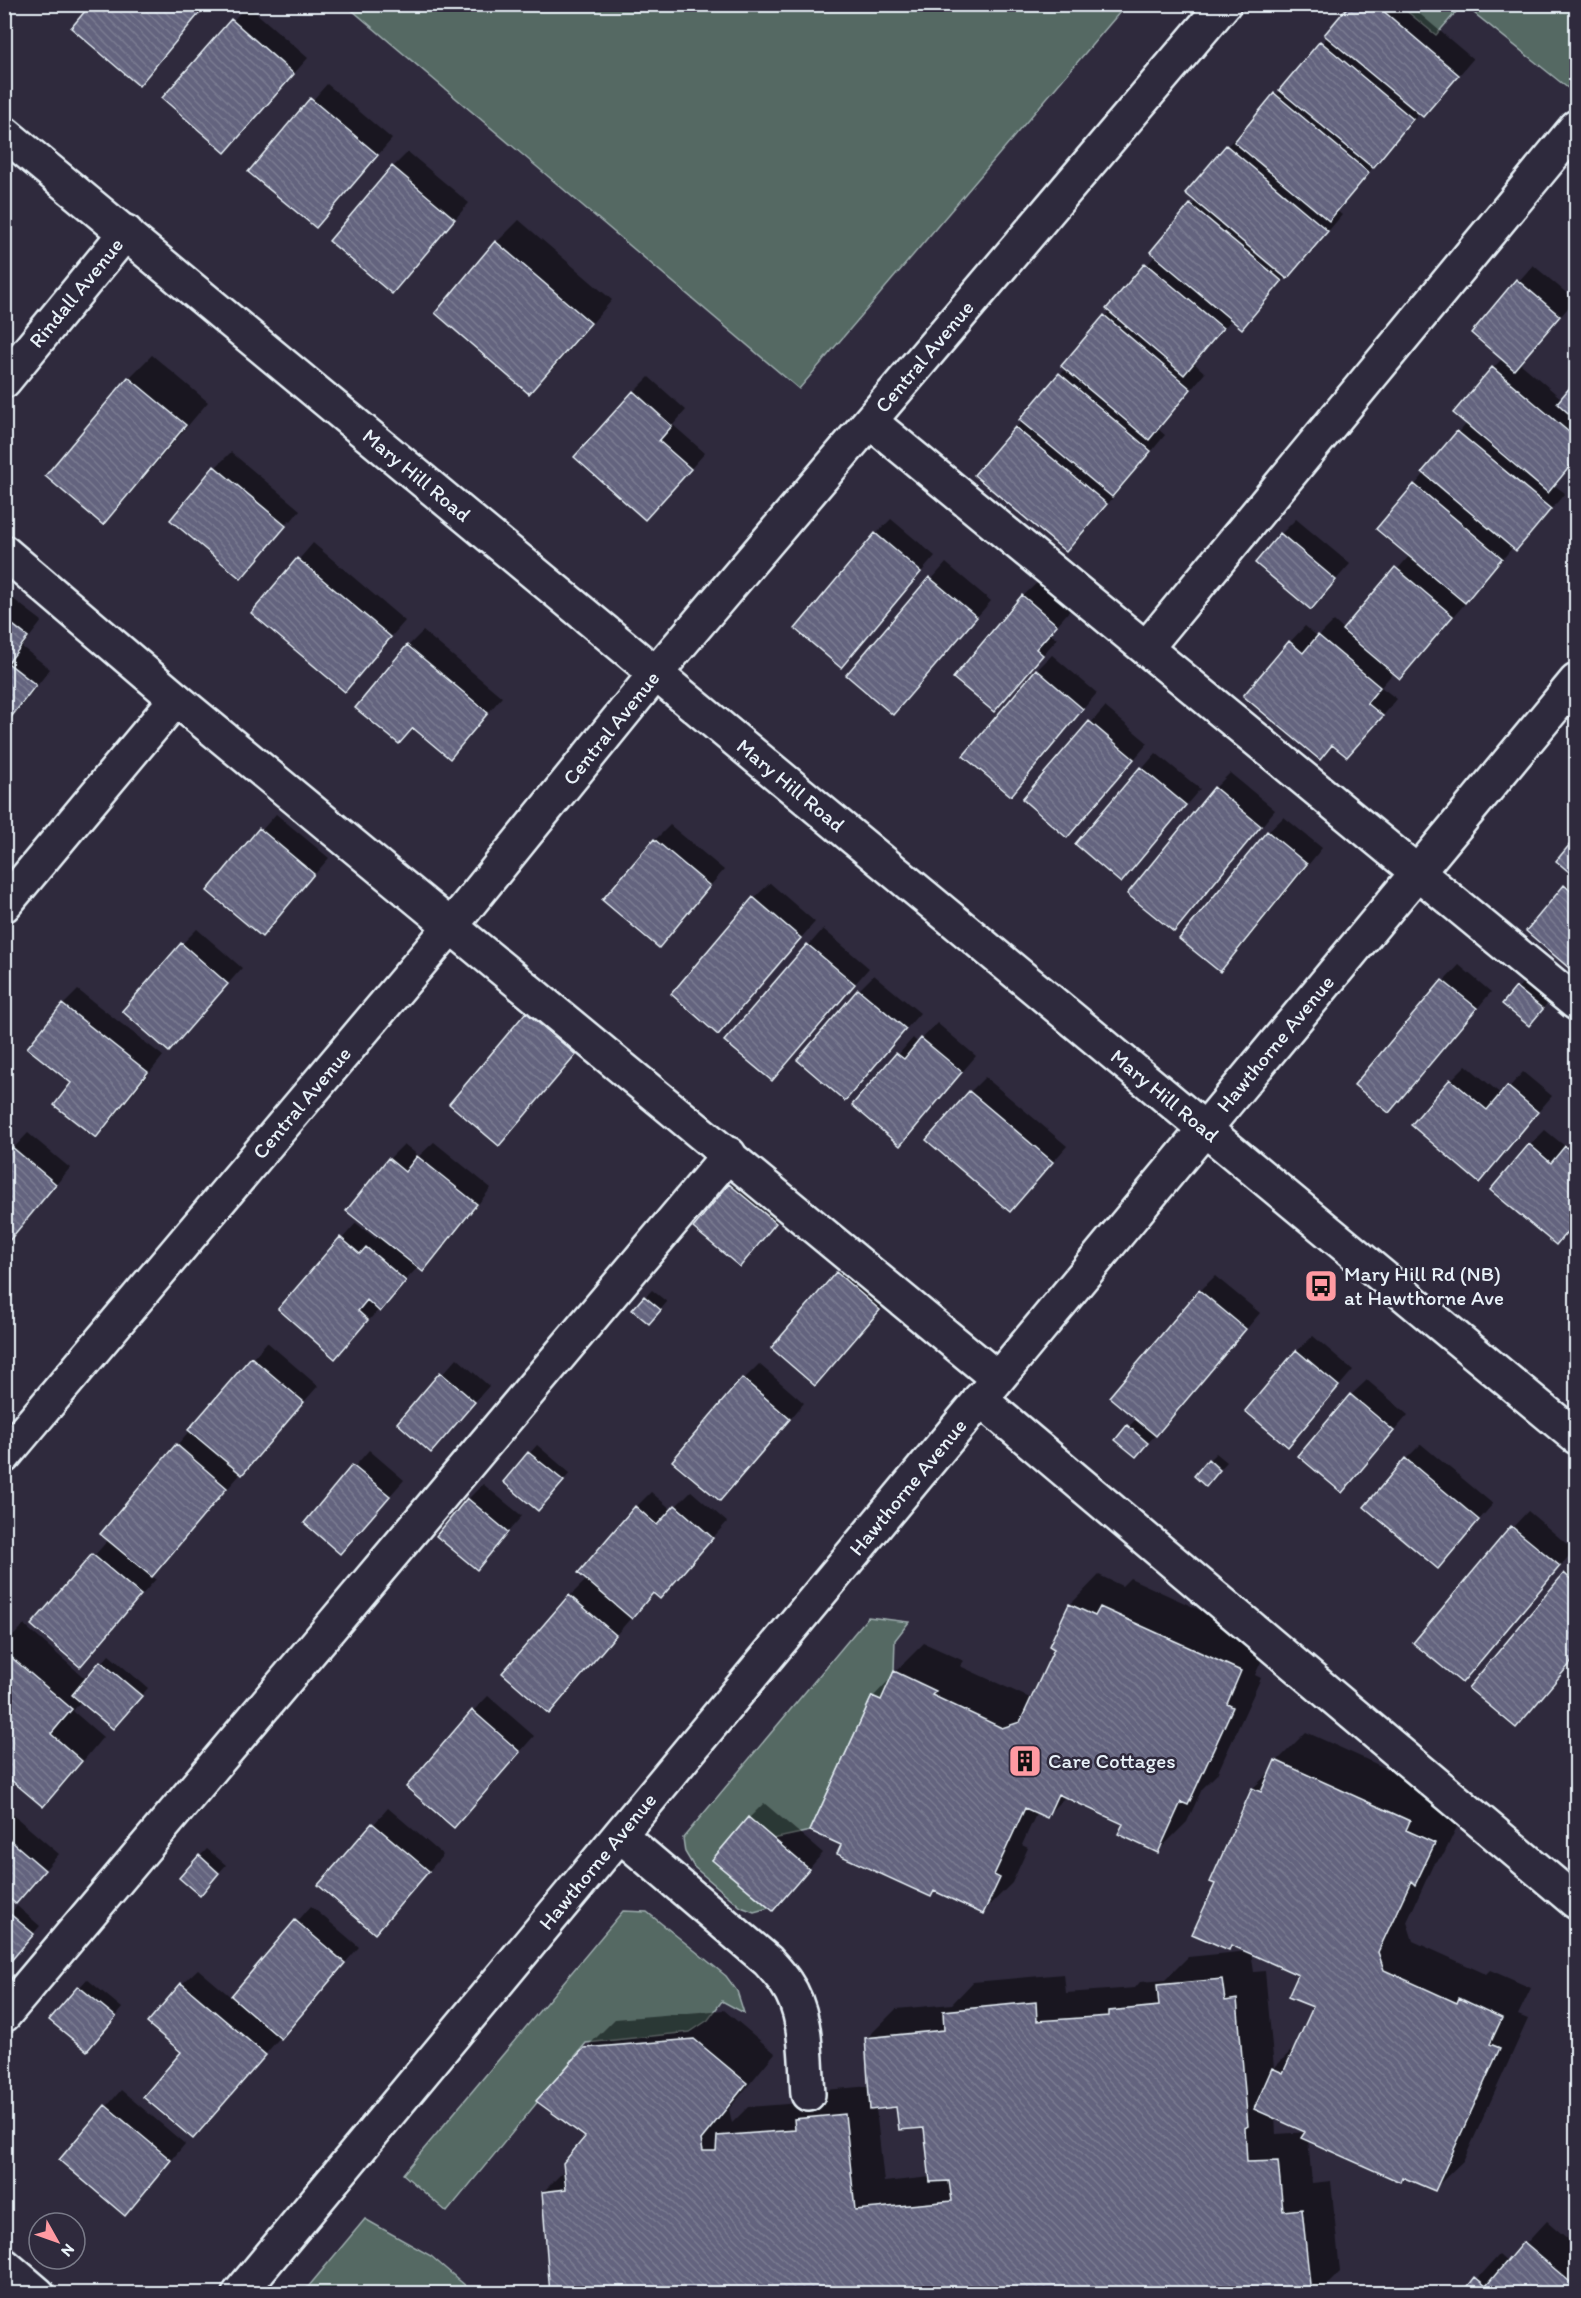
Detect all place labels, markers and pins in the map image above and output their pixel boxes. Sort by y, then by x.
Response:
place label: Mary Hill Rd (NB) at Hawthorne Ave [1344,1261,1504,1310]
bus stop icon: Mary Hill Rd (NB) at Hawthorne Ave [1303,1268,1339,1304]
building icon: Care Cottages [1007,1743,1043,1779]
place label: Care Cottages [1048,1748,1176,1773]

